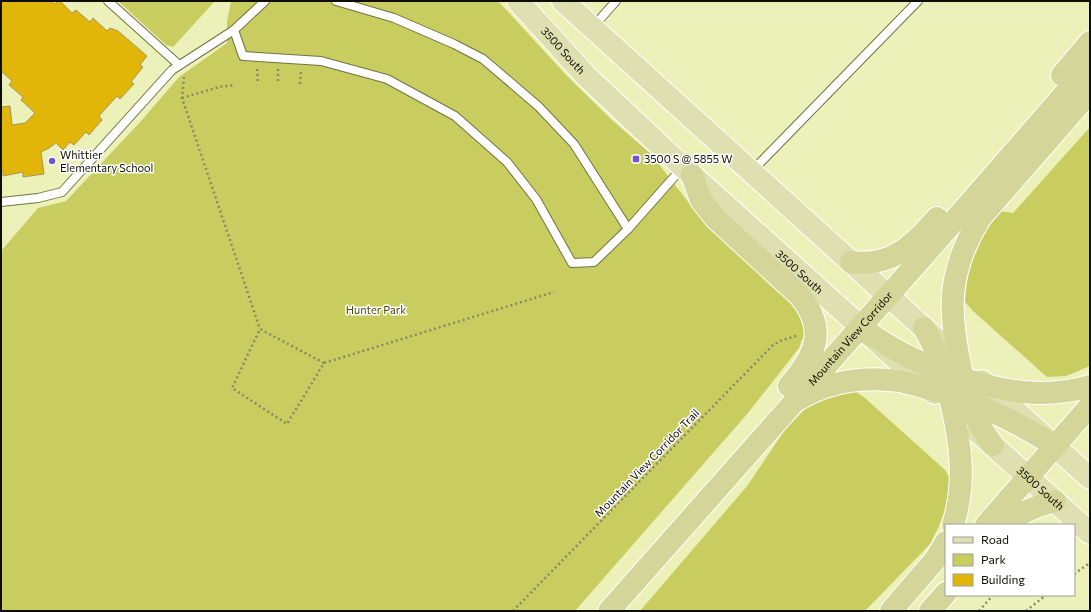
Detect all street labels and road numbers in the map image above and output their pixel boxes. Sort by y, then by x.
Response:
street label: 3500 South [539,24,588,77]
street label: 3500 South [774,247,826,296]
street label: Mountain View Corridor [805,288,895,388]
street label: Mountain View Corridor Trail [592,406,702,519]
street label: 3500 South [1014,463,1067,513]

